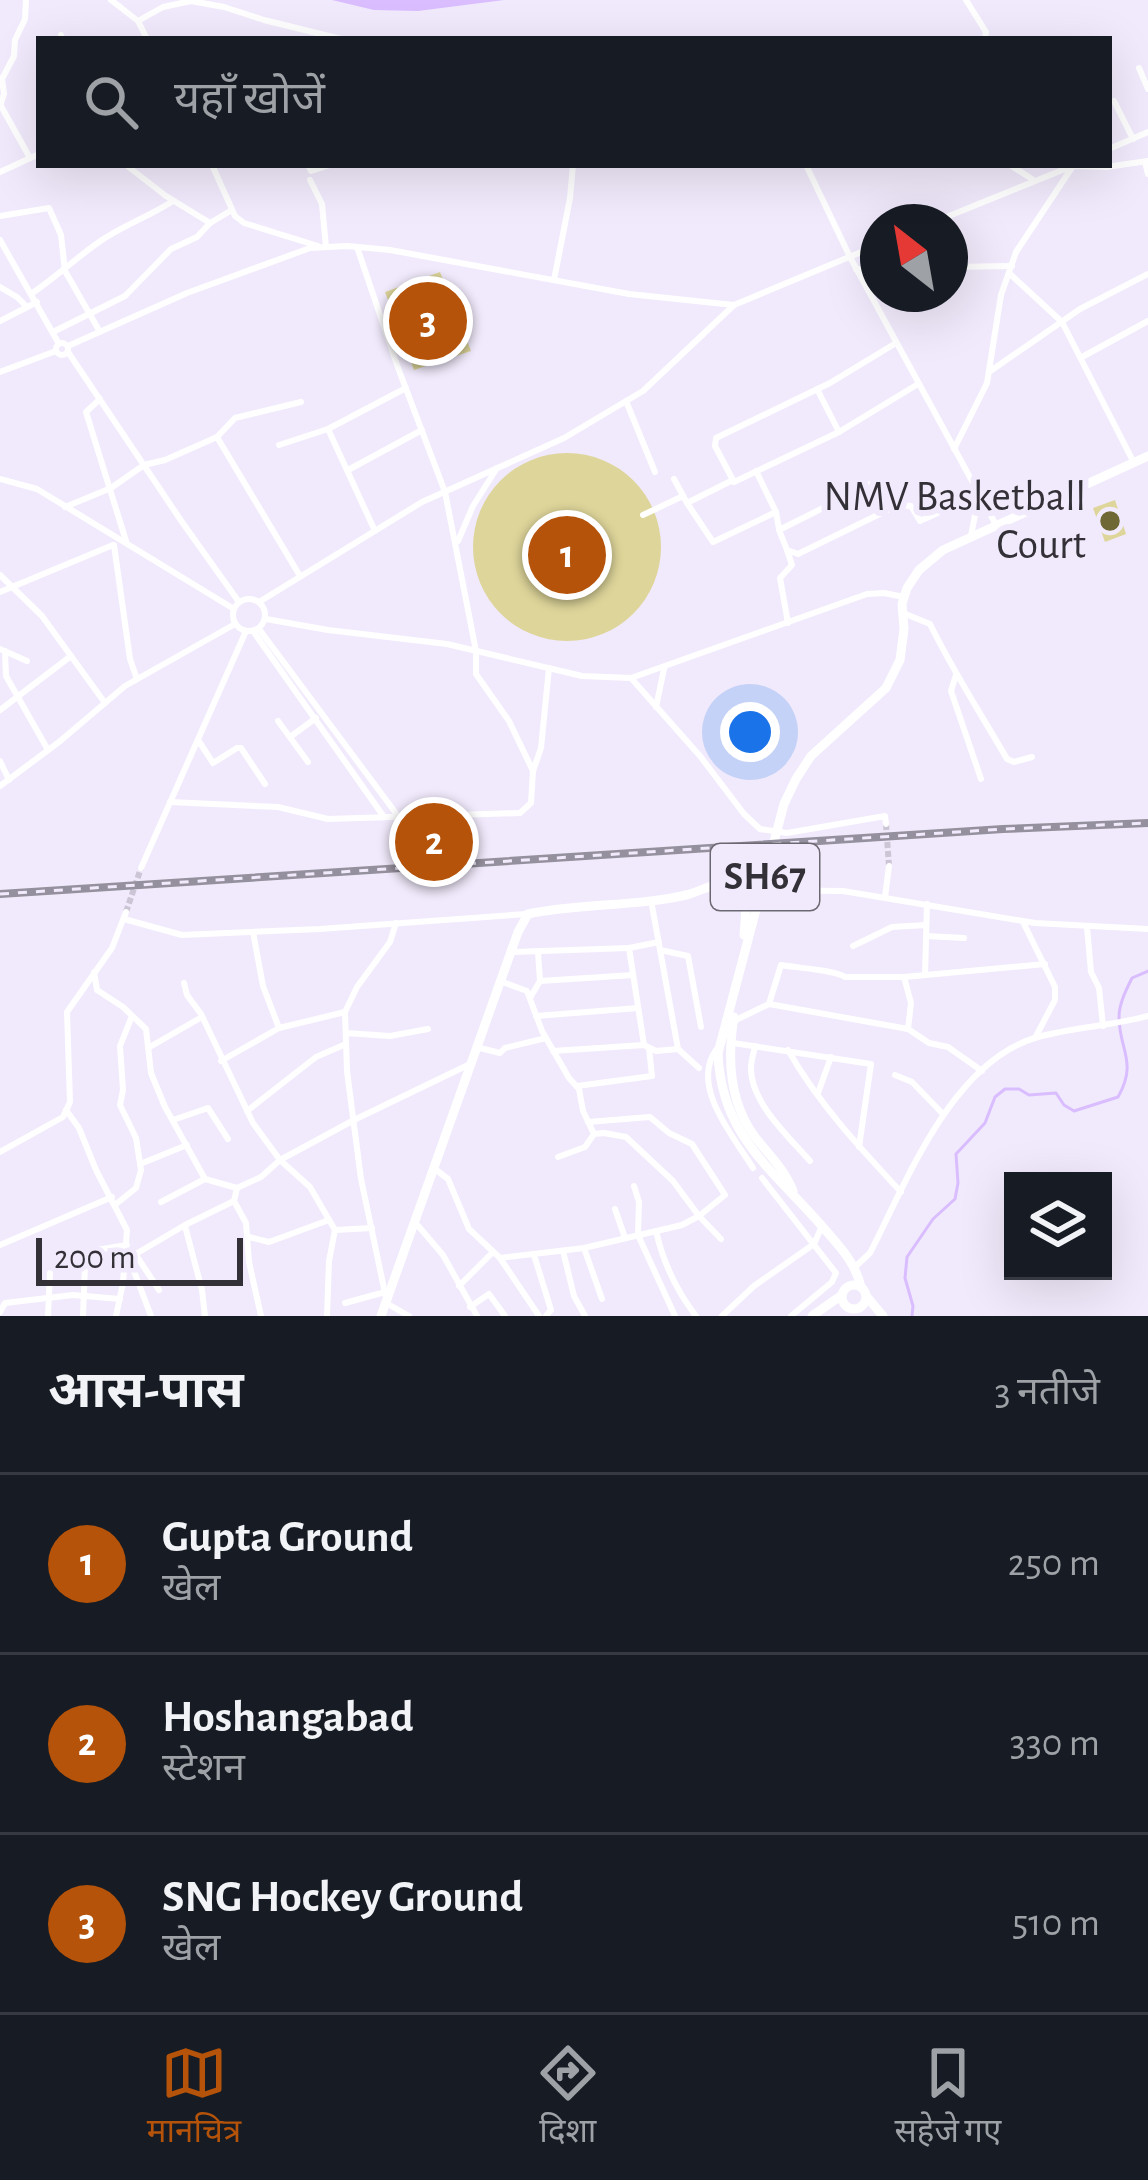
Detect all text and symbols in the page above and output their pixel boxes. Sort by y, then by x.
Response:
search box [36,36,1112,168]
icon: search [78,69,144,135]
text: यहाँ खोजें [174,77,325,122]
north arrow [860,204,968,312]
pin: 3 [389,276,467,366]
place label: NMV Basketball Court [823,476,1086,566]
marker: NMV Basketball Court [1097,508,1123,534]
pin: 1 [528,510,606,600]
your location [720,702,780,762]
pin: 2 [395,797,473,887]
road number: SH67 [711,844,819,910]
map controls [1004,1172,1112,1280]
button: layers [1004,1172,1112,1280]
scale bar [36,1232,243,1285]
text: 200 m [54,1242,136,1275]
text: आस-पास [48,1366,244,1417]
text: 3 नतीजे [995,1373,1100,1412]
text: Gupta Ground [162,1515,413,1560]
text: 1 [80,1544,94,1583]
text: 250 m [1008,1544,1100,1583]
text: खेल [162,1569,220,1608]
text: Hoshangabad [162,1695,414,1740]
text: 2 [78,1724,96,1763]
text: 330 m [1010,1724,1100,1763]
text: स्टेशन [162,1749,245,1788]
text: SNG Hockey Ground [162,1875,523,1920]
text: 3 [79,1904,95,1943]
text: 510 m [1012,1904,1100,1943]
text: खेल [162,1929,220,1968]
tab: मानचित्र [147,2040,241,2155]
tab: दिशा [535,2040,601,2155]
tab: सहेजे गए [895,2040,1001,2155]

